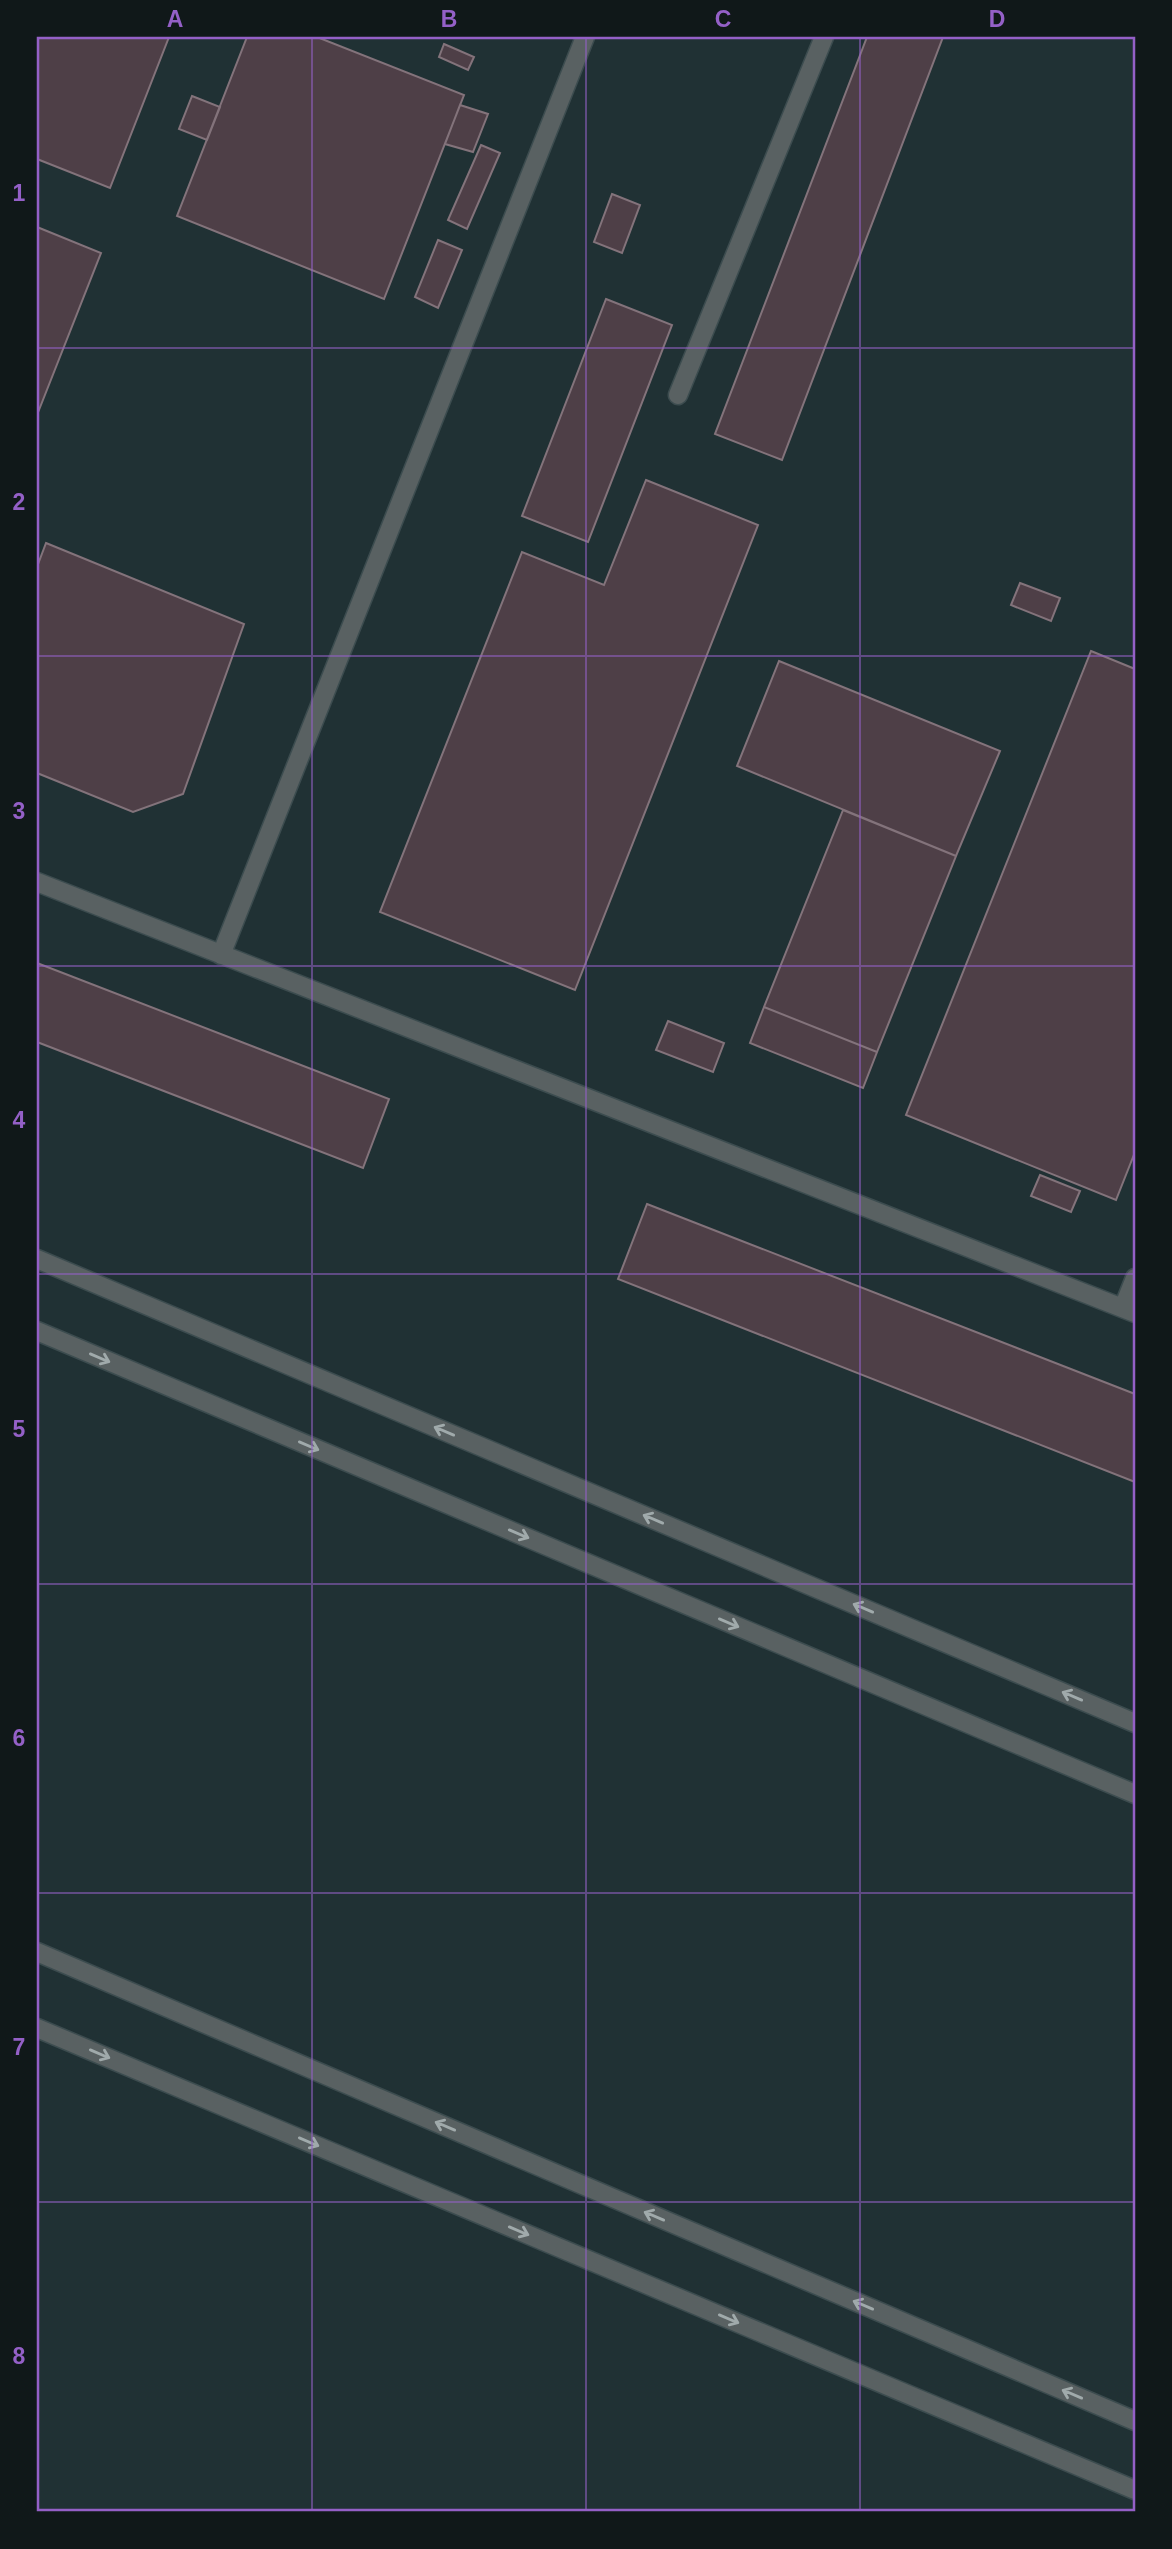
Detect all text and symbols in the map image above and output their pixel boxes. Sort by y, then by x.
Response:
text: A [167,6,183,32]
text: B [441,6,457,32]
text: C [715,6,731,32]
text: D [989,6,1005,32]
text: 1 [13,180,26,206]
text: 2 [13,489,25,515]
text: 3 [13,798,25,824]
text: 4 [13,1107,26,1133]
one-way arrow [88,1352,110,1365]
text: 5 [13,1416,26,1442]
one-way arrow [433,1424,455,1437]
one-way arrow [298,1440,320,1453]
one-way arrow [643,1512,664,1525]
one-way arrow [508,1529,529,1542]
one-way arrow [852,1601,874,1614]
one-way arrow [717,1617,739,1630]
one-way arrow [1062,1689,1084,1702]
text: 6 [13,1725,25,1751]
text: 7 [13,2034,25,2060]
one-way arrow [88,2048,110,2061]
one-way arrow [435,2119,456,2132]
one-way arrow [298,2137,320,2150]
one-way arrow [644,2209,665,2222]
one-way arrow [508,2225,529,2238]
one-way arrow [853,2298,875,2311]
one-way arrow [717,2313,739,2326]
text: 8 [13,2343,26,2369]
one-way arrow [1062,2387,1084,2400]

